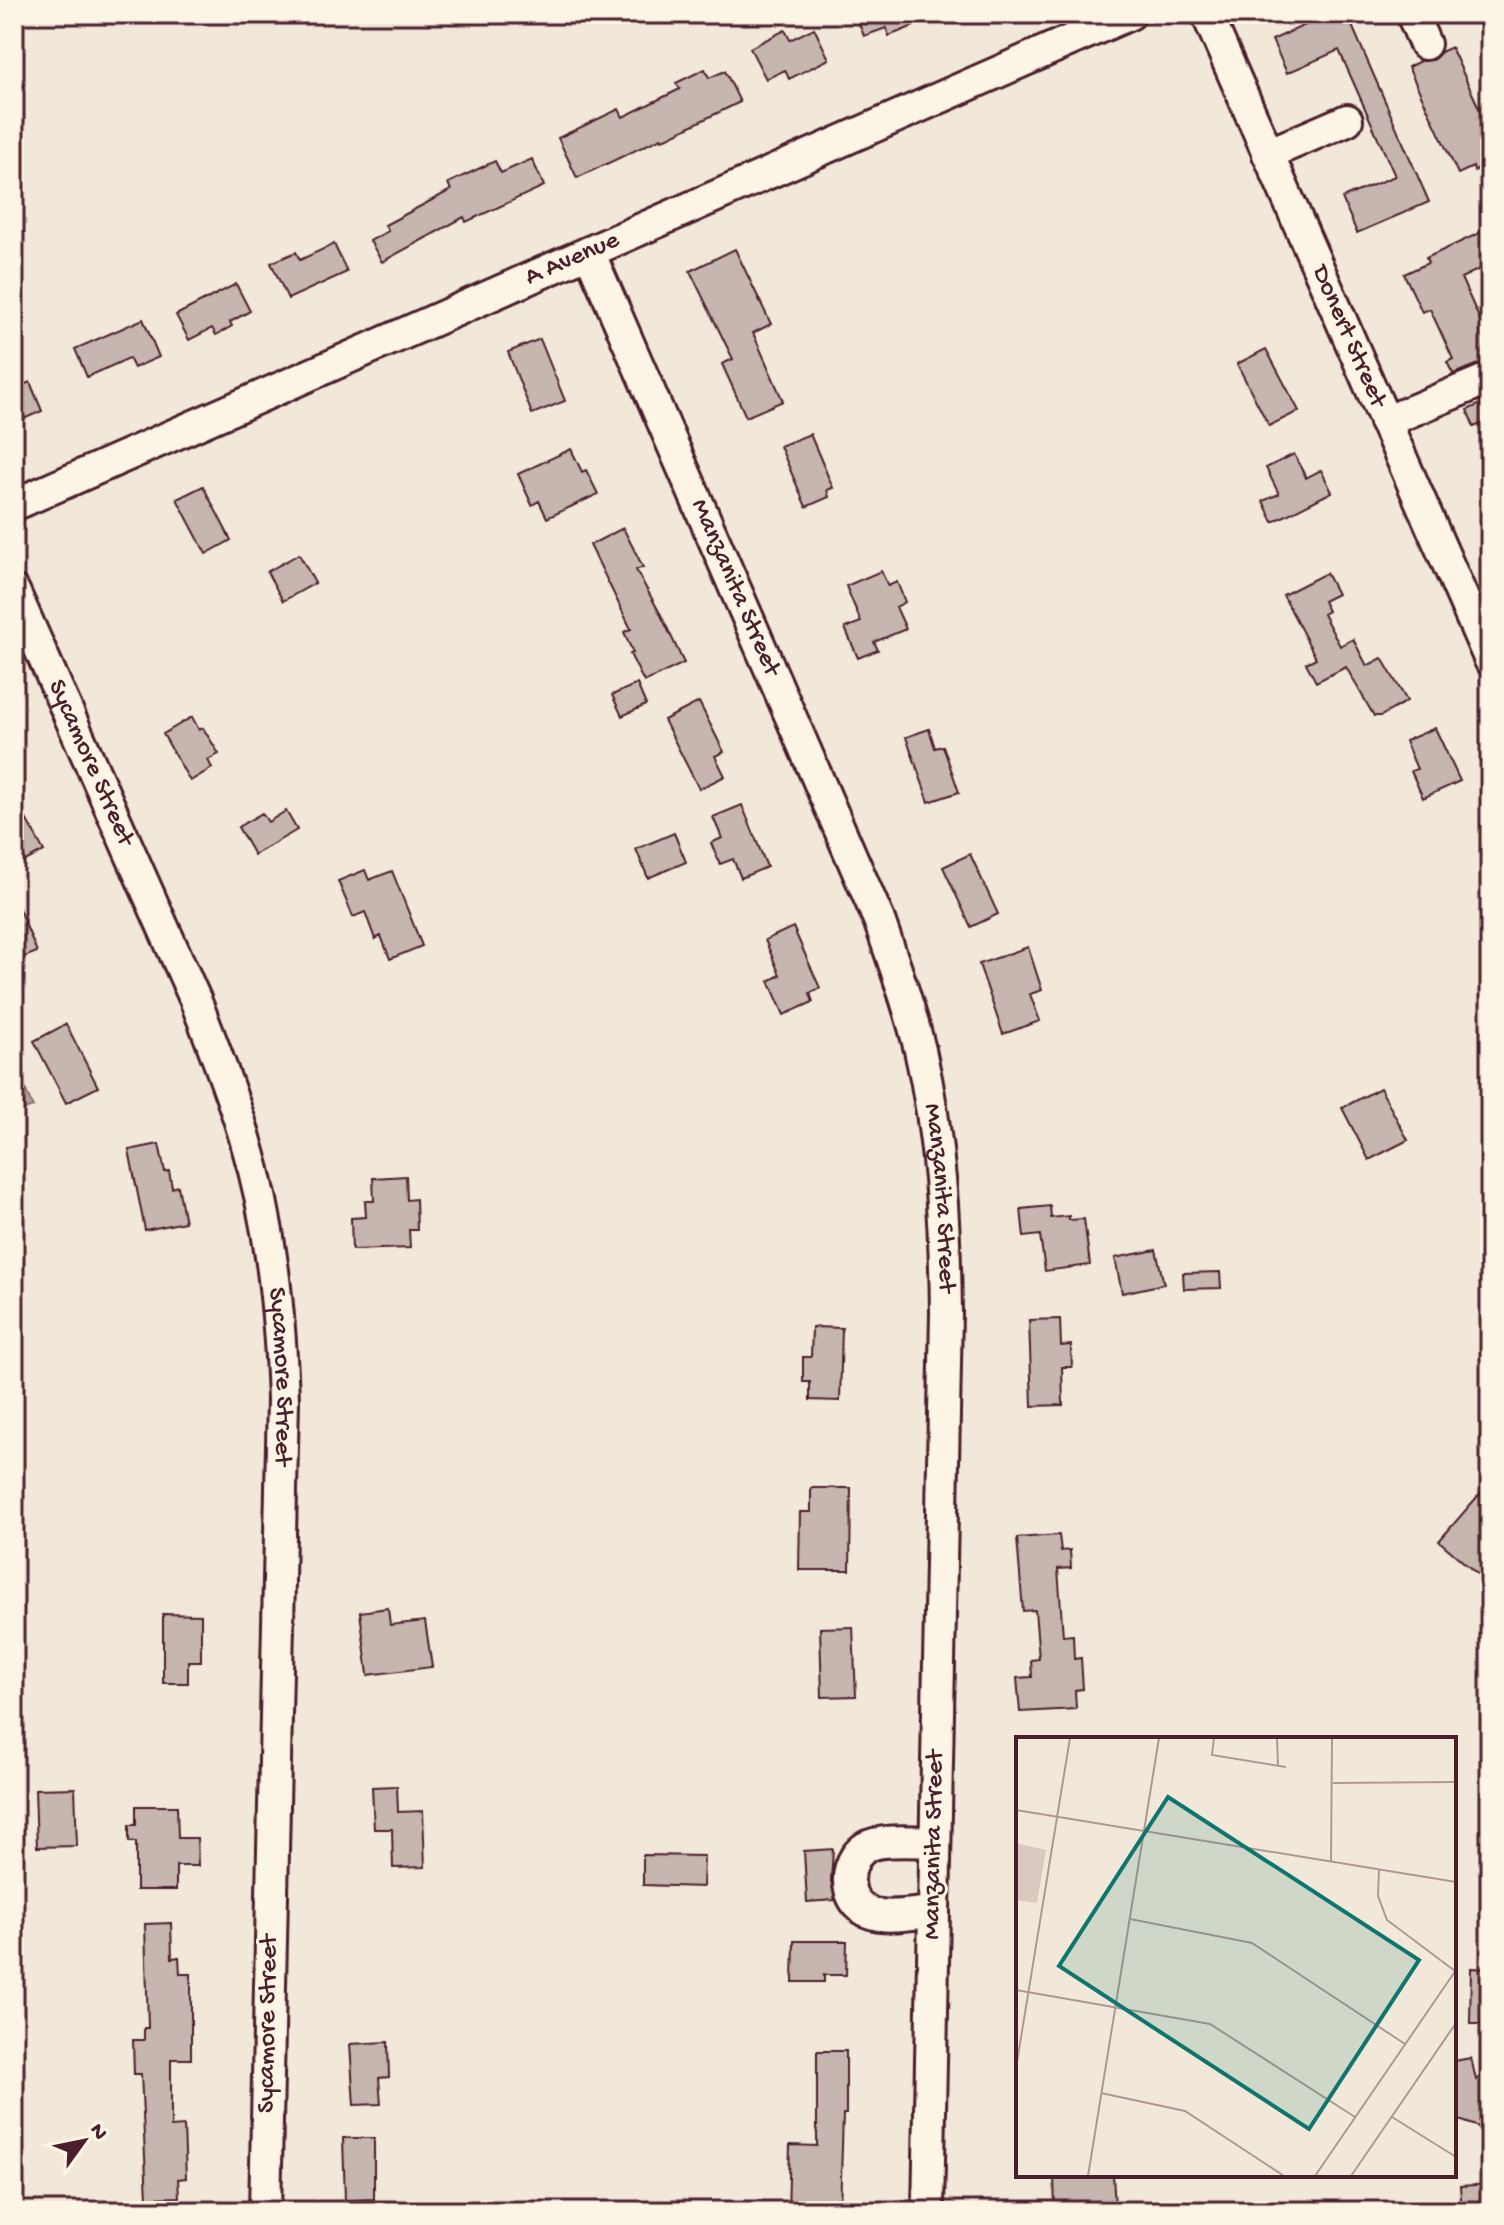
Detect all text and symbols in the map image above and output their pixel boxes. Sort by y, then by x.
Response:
street label: A Avenue [520,225,625,294]
street label: Donert Street [1303,259,1394,414]
street label: Manzanita Street [683,495,788,683]
street label: Sycamore Street [40,675,142,853]
street label: Manzanita Street [915,1101,961,1295]
street label: Sycamore Street [260,1286,299,1468]
inset map [1016,1737,1456,2177]
street label: Manzanita Street [918,1748,952,1940]
street label: Sycamore Street [252,1932,286,2113]
north arrow [44,2101,124,2181]
text: N [83,2119,112,2145]

